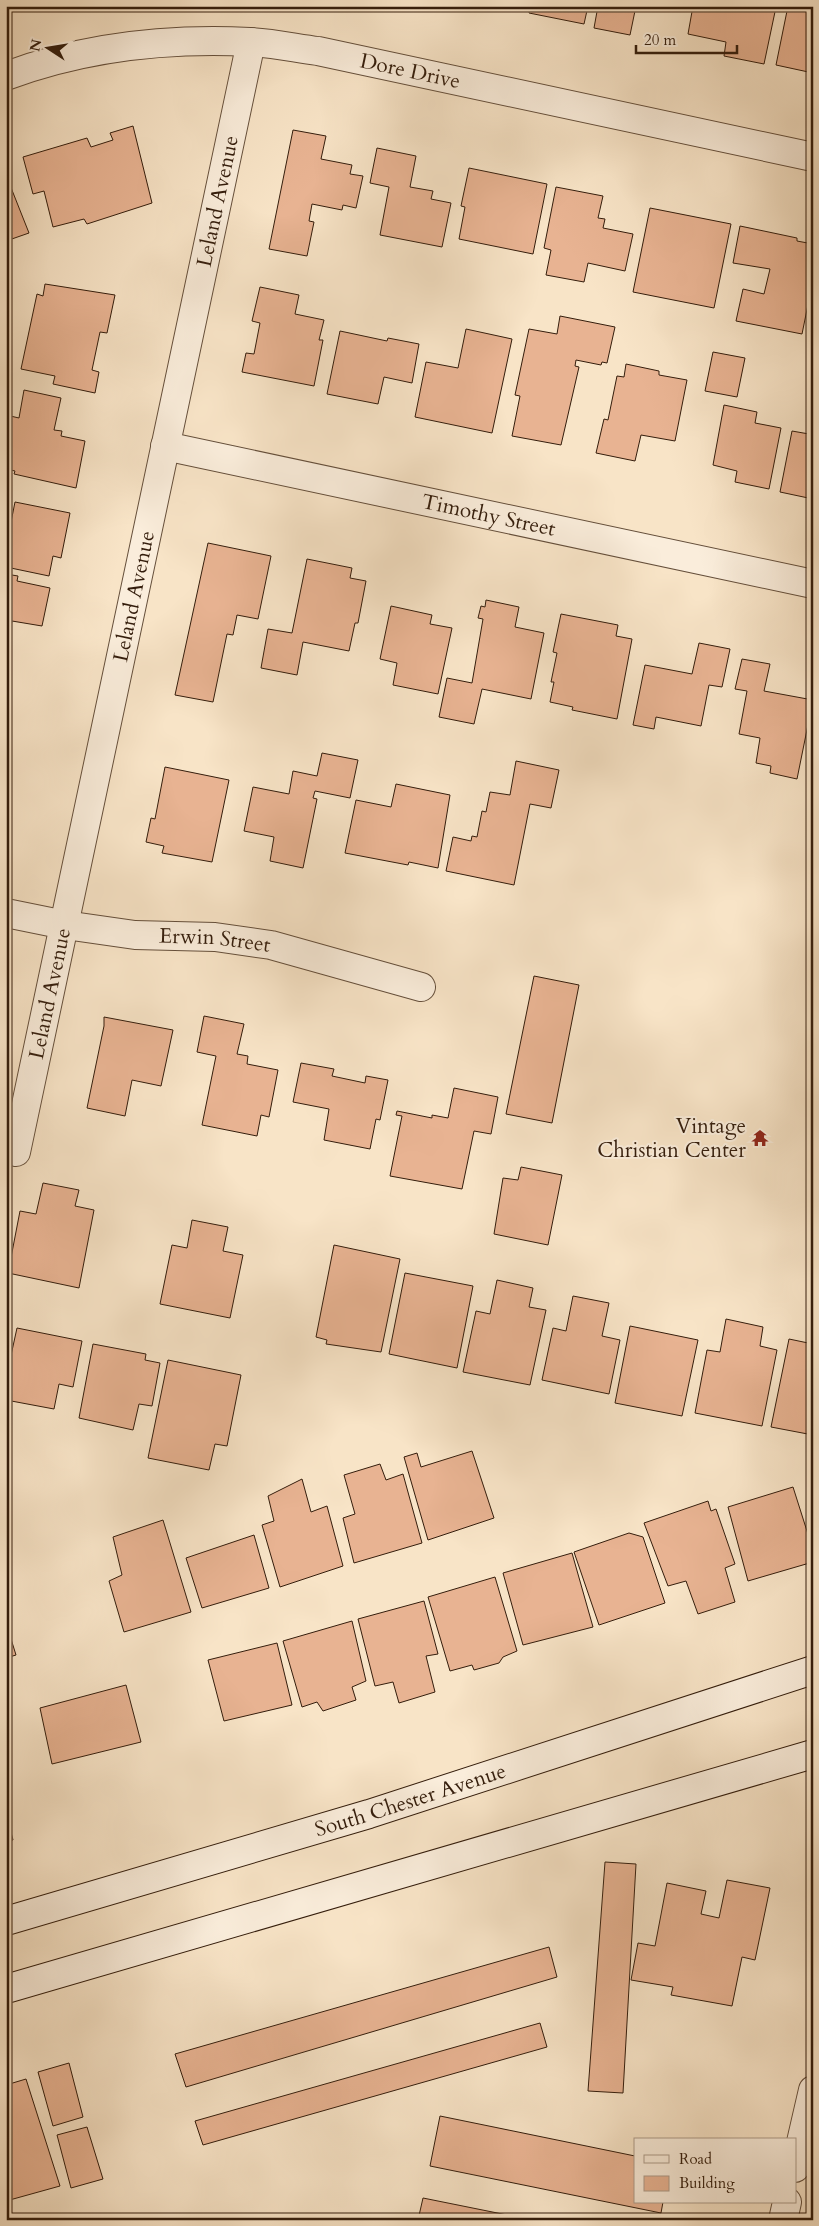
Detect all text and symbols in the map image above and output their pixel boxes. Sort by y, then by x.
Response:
north arrow [22,22,72,72]
scale bar [636,22,738,54]
text: 20 m [644,30,676,50]
text: N [25,37,46,53]
street label: Dore Drive [357,46,463,96]
street label: Leland Avenue [189,133,245,269]
street label: Timothy Street [419,487,559,543]
street label: Leland Avenue [106,528,162,665]
street label: Erwin Street [159,921,273,959]
street label: Leland Avenue [22,925,78,1062]
place label: Vintage Christian Center [597,1112,746,1165]
temple icon: Vintage Christian Center [750,1128,770,1148]
street label: South Chester Avenue [311,1756,510,1844]
legend [634,2138,796,2204]
text: Road [679,2149,712,2169]
text: Building [679,2173,735,2193]

